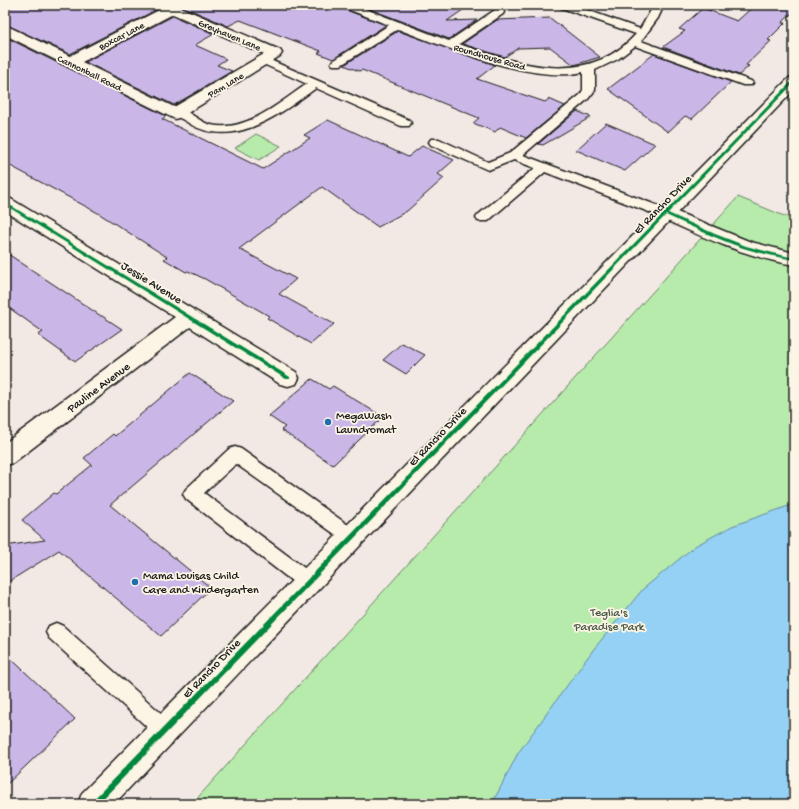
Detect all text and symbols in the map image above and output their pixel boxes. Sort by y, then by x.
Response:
street label: Greyhaven Lane [196,17,263,55]
street label: Boxcar Lane [96,19,147,54]
street label: Roundhouse Road [452,42,528,74]
street label: Cannonball Road [55,53,124,95]
street label: Pam Lane [205,70,247,102]
street label: El Rancho Drive [632,172,696,238]
street label: Jessie Avenue [118,259,185,308]
street label: Pauline Avenue [64,360,134,417]
street label: El Rancho Drive [407,404,471,470]
place label: MegaWash Laundromat [336,410,397,438]
marker: MegaWash Laundromat [323,417,333,427]
place label: Mama Louisas Child Care and Kindergarten [143,570,259,598]
marker: Mama Louisas Child Care and Kindergarten [130,577,140,587]
park label: Teglia's Paradise Park [573,607,646,635]
street label: El Rancho Drive [181,636,245,702]

